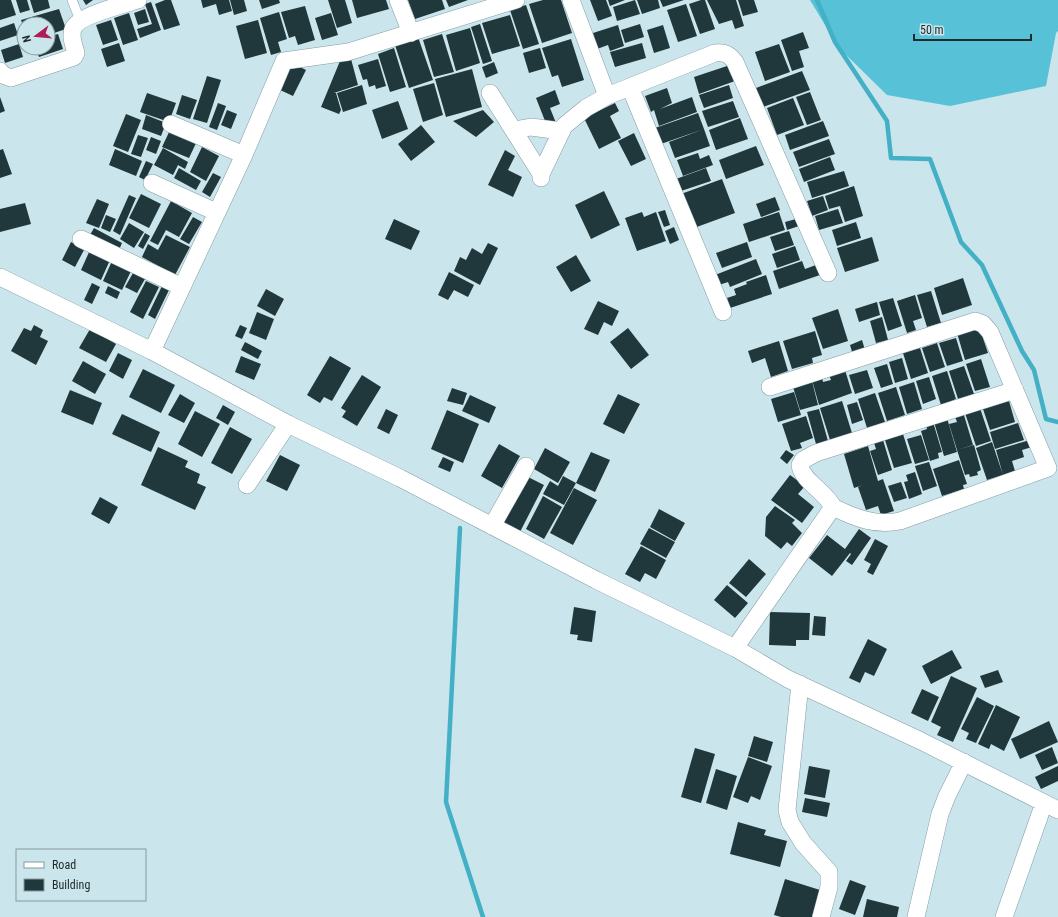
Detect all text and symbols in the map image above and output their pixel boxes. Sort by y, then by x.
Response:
north arrow [16,16,56,56]
scale bar [914,16,1031,42]
text: 50 m [920,23,944,37]
text: N [20,33,34,44]
legend [16,849,146,901]
text: Road [52,858,76,872]
text: Building [52,878,90,892]

